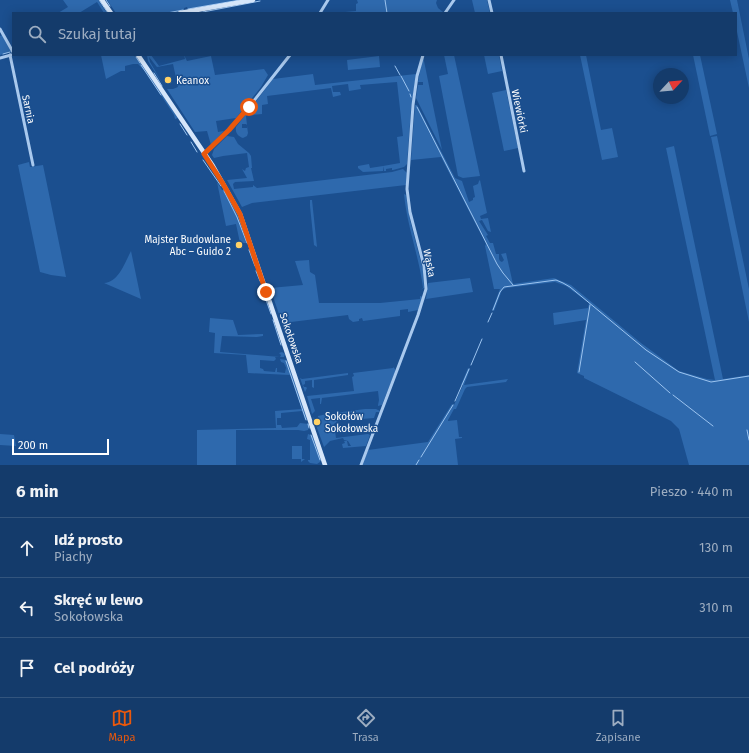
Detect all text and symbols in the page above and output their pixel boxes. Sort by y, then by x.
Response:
search box [12,12,737,56]
icon: search [26,23,48,45]
text: Szukaj tutaj [58,25,136,43]
north arrow [653,68,689,104]
marker: Keanox [163,75,173,85]
place label: Keanox [176,75,209,87]
street label: Wiewiórki [509,88,530,134]
street label: Sarnia [19,94,37,125]
route start [240,98,258,116]
place label: Majster Budowlane Abc – Guido 2 [144,234,231,258]
marker: Majster Budowlane Abc – Guido 2 [234,240,244,250]
street label: Wąska [420,248,438,278]
route end [257,283,275,301]
street label: Sokołowska [277,311,305,365]
place label: Sokołów Sokołowska [325,411,378,435]
marker: Sokołów Sokołowska [312,417,322,427]
scale bar [12,437,109,456]
text: 200 m [18,439,48,452]
text: 6 min [16,481,59,502]
text: Pieszo · 440 m [650,484,733,499]
text: Idź prosto [54,531,123,549]
icon: ahead [16,537,38,559]
text: 130 m [699,540,733,555]
text: Piachy [54,549,92,564]
text: Skręć w lewo [54,591,143,609]
icon: left [16,597,38,619]
text: 310 m [699,600,733,615]
text: Sokołowska [54,609,123,624]
icon: arrive [16,657,38,679]
text: Cel podróży [54,659,134,677]
tab: Mapa [109,707,136,744]
tab: Trasa [353,707,379,744]
tab: Zapisane [596,707,640,744]

